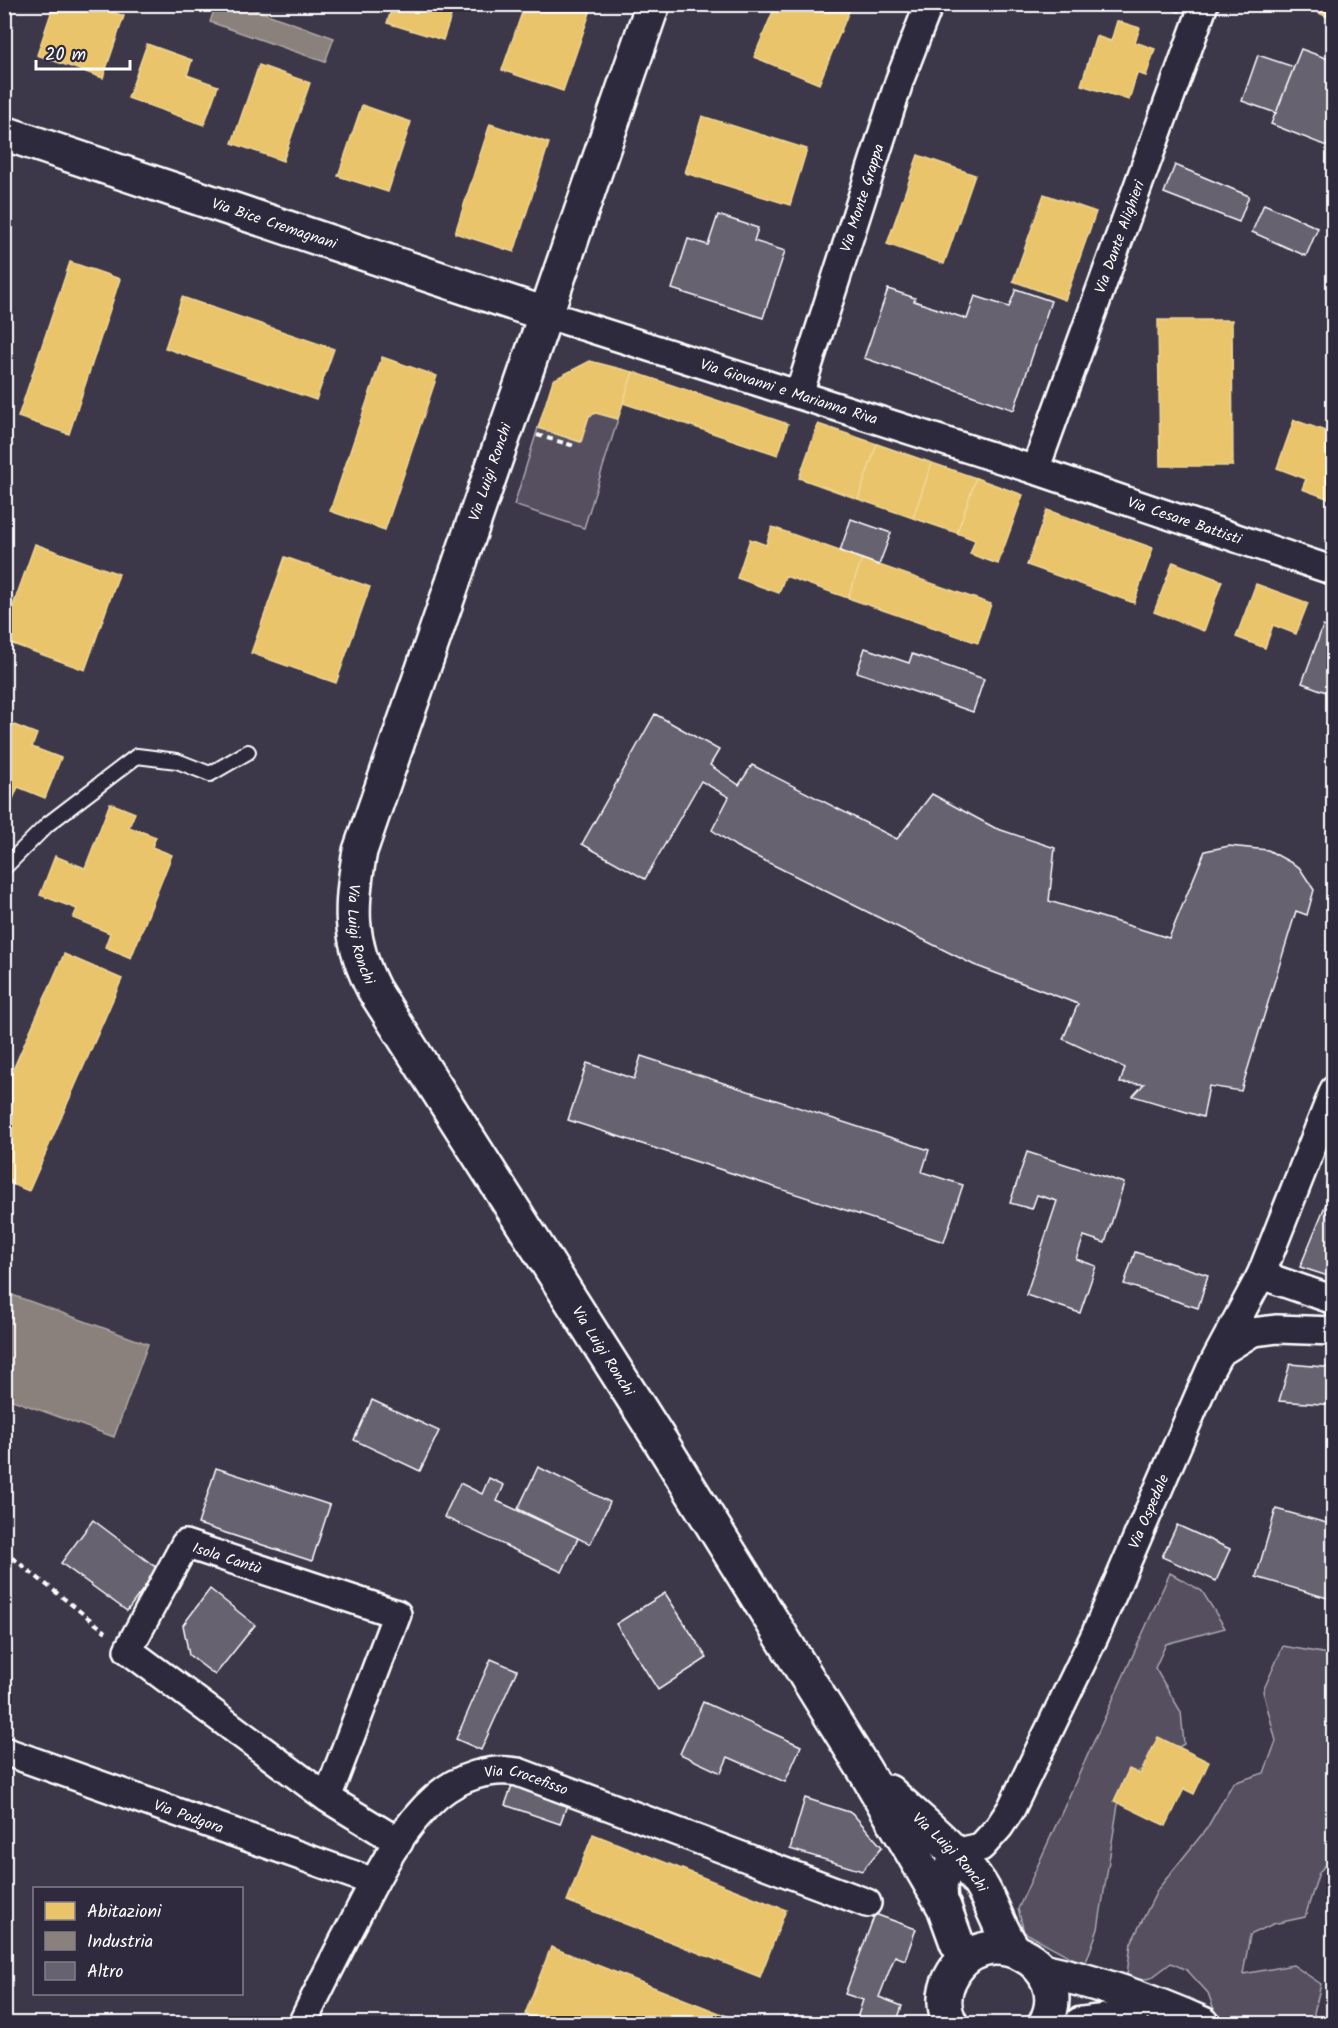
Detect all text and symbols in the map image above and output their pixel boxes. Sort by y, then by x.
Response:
scale bar [36,33,130,71]
text: 20 m [45,41,86,70]
street label: Via Monte Grappa [834,141,891,255]
street label: Via Dante Alighieri [1089,176,1152,297]
street label: Via Bice Cremagnani [208,192,341,257]
street label: Via Giovanni e Marianna Riva [697,353,881,432]
street label: Via Luigi Ronchi [463,419,519,525]
street label: Via Cesare Battisti [1124,491,1246,552]
street label: Via Luigi Ronchi [340,883,381,990]
street label: Via Luigi Ronchi [565,1302,641,1402]
street label: Via Ospedale [1123,1470,1176,1553]
street label: Isola Cantù [189,1536,264,1581]
street label: Via Crocefisso [483,1760,571,1803]
street label: Via Podgora [150,1794,227,1841]
street label: Via Luigi Ronchi [906,1807,994,1898]
legend [33,1887,243,1995]
text: Abitazioni [87,1898,162,1927]
text: Industria [87,1928,153,1957]
text: Altro [87,1958,123,1987]

